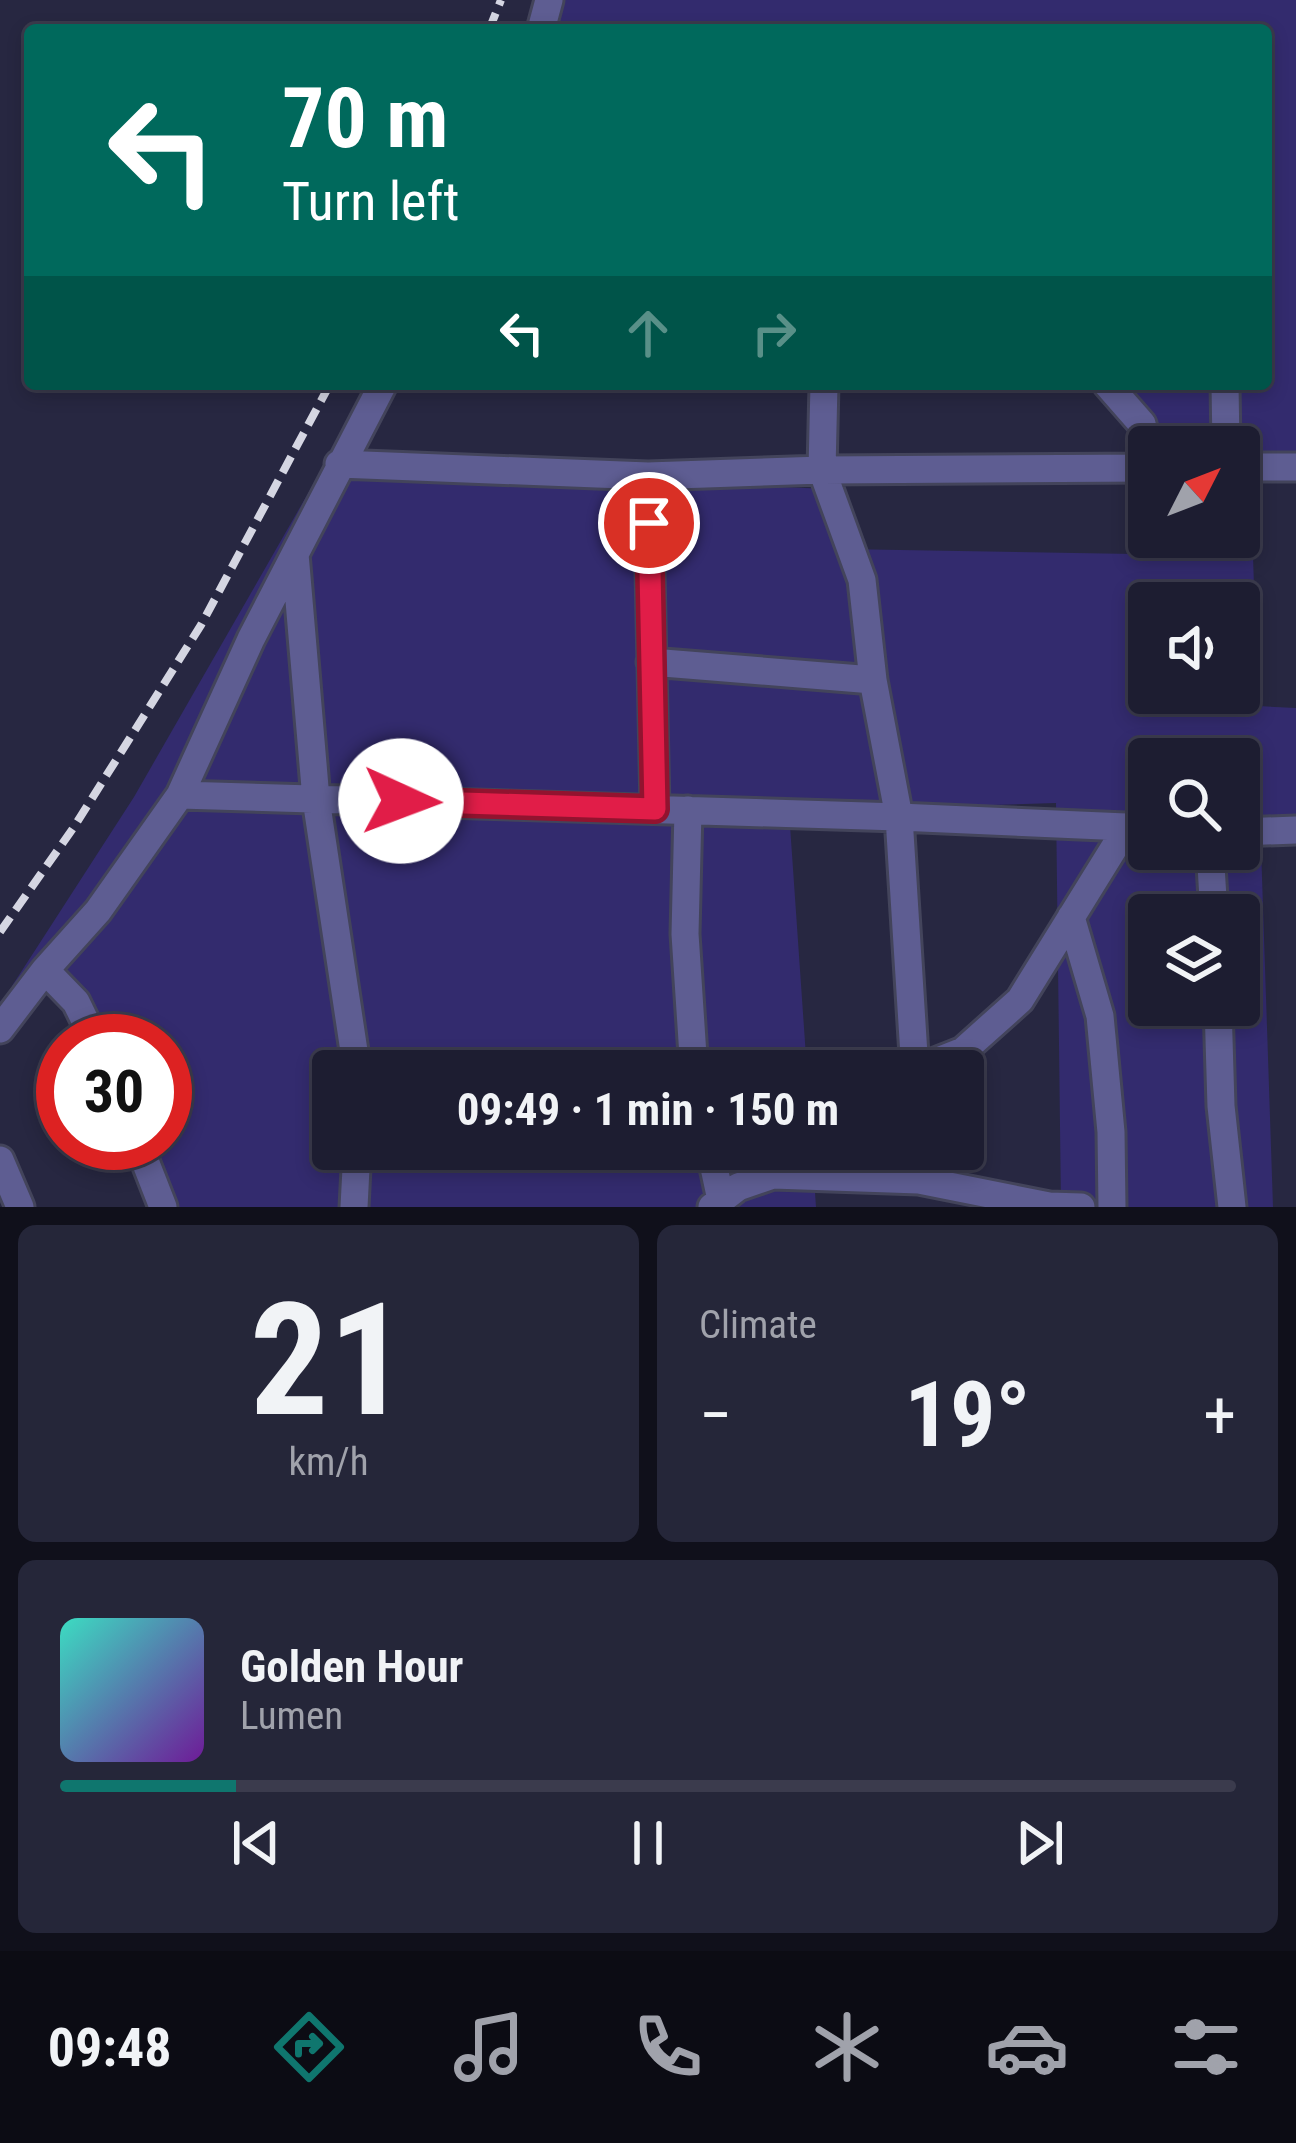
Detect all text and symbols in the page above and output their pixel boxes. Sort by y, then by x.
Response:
text: 70 m [282,69,449,168]
icon: left [84,72,240,228]
text: Turn left [282,170,459,233]
icon: left [489,300,555,366]
icon: ahead [615,300,681,366]
icon: right [741,300,807,366]
north arrow [1128,426,1260,558]
map controls [1128,426,1260,1026]
pin [598,472,700,574]
icon: arrive [616,490,682,556]
button: sound [1128,582,1260,714]
position arrow [338,738,464,864]
button: search [1128,738,1260,870]
button: layers [1128,894,1260,1026]
speed limit sign: 30 [36,1014,192,1170]
text: 09:49 · 1 min · 150 m [457,1083,839,1136]
text: 21 [250,1269,407,1452]
text: Climate [699,1302,817,1348]
text: 19° [905,1363,1031,1468]
text: − [699,1377,732,1454]
text: + [1203,1377,1236,1454]
text: km/h [288,1439,369,1485]
text: Golden Hour [240,1640,463,1693]
text: Lumen [240,1693,343,1739]
icon: previous [223,1810,289,1876]
icon: pause [615,1810,681,1876]
icon: next [1007,1810,1073,1876]
icon: directions [267,2005,351,2089]
icon: music [447,2005,531,2089]
icon: phone [626,2005,710,2089]
icon: climate [805,2005,889,2089]
icon: car [985,2005,1069,2089]
icon: filters [1164,2005,1248,2089]
text: 09:48 [48,2016,172,2079]

